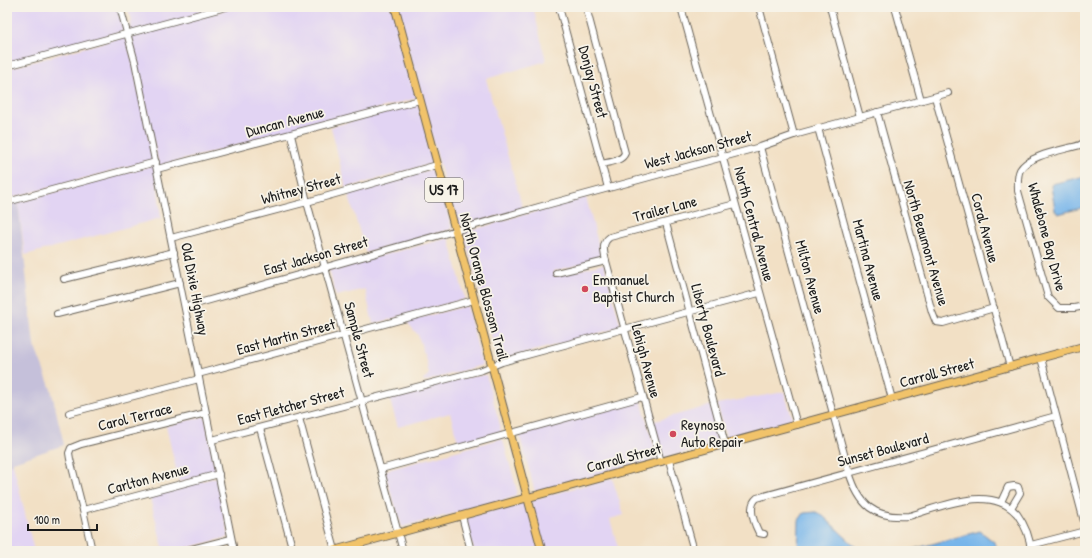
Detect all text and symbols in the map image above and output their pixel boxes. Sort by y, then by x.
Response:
street label: Donjay Street [574,43,613,121]
street label: Duncan Avenue [244,101,326,142]
street label: West Jackson Street [642,125,755,174]
street label: North Central Avenue [729,164,780,284]
street label: Whitney Street [259,168,344,209]
road number: US 17 [425,178,463,202]
street label: North Beaumont Avenue [898,178,954,308]
street label: Whalebone Bay Drive [1023,180,1072,293]
street label: Trailer Lane [631,190,699,227]
street label: Coral Avenue [966,191,1005,265]
street label: North Orange Blossom Trail [455,211,514,363]
street label: Martina Avenue [848,217,889,303]
street label: East Jackson Street [261,230,371,280]
street label: Milton Avenue [791,238,830,316]
street label: Old Dixie Highway [176,241,215,337]
place label: Emmanuel Baptist Church [593,269,674,307]
street label: Liberty Boulevard [686,281,731,379]
marker: Emmanuel Baptist Church [580,284,590,294]
street label: Sample Street [339,300,380,381]
street label: East Martin Street [234,313,338,360]
street label: Lehigh Avenue [627,322,666,400]
street label: Carroll Street [897,352,977,393]
street label: East Fletcher Street [235,381,347,430]
street label: Carol Terrace [96,397,174,436]
place label: Reynoso Auto Repair [681,414,743,452]
street label: Sunset Boulevard [835,427,931,472]
marker: Reynoso Auto Repair [668,429,678,439]
street label: Carroll Street [584,437,664,478]
street label: Carlton Avenue [105,458,191,499]
scale bar [28,506,97,532]
text: 100 m [34,511,60,528]

